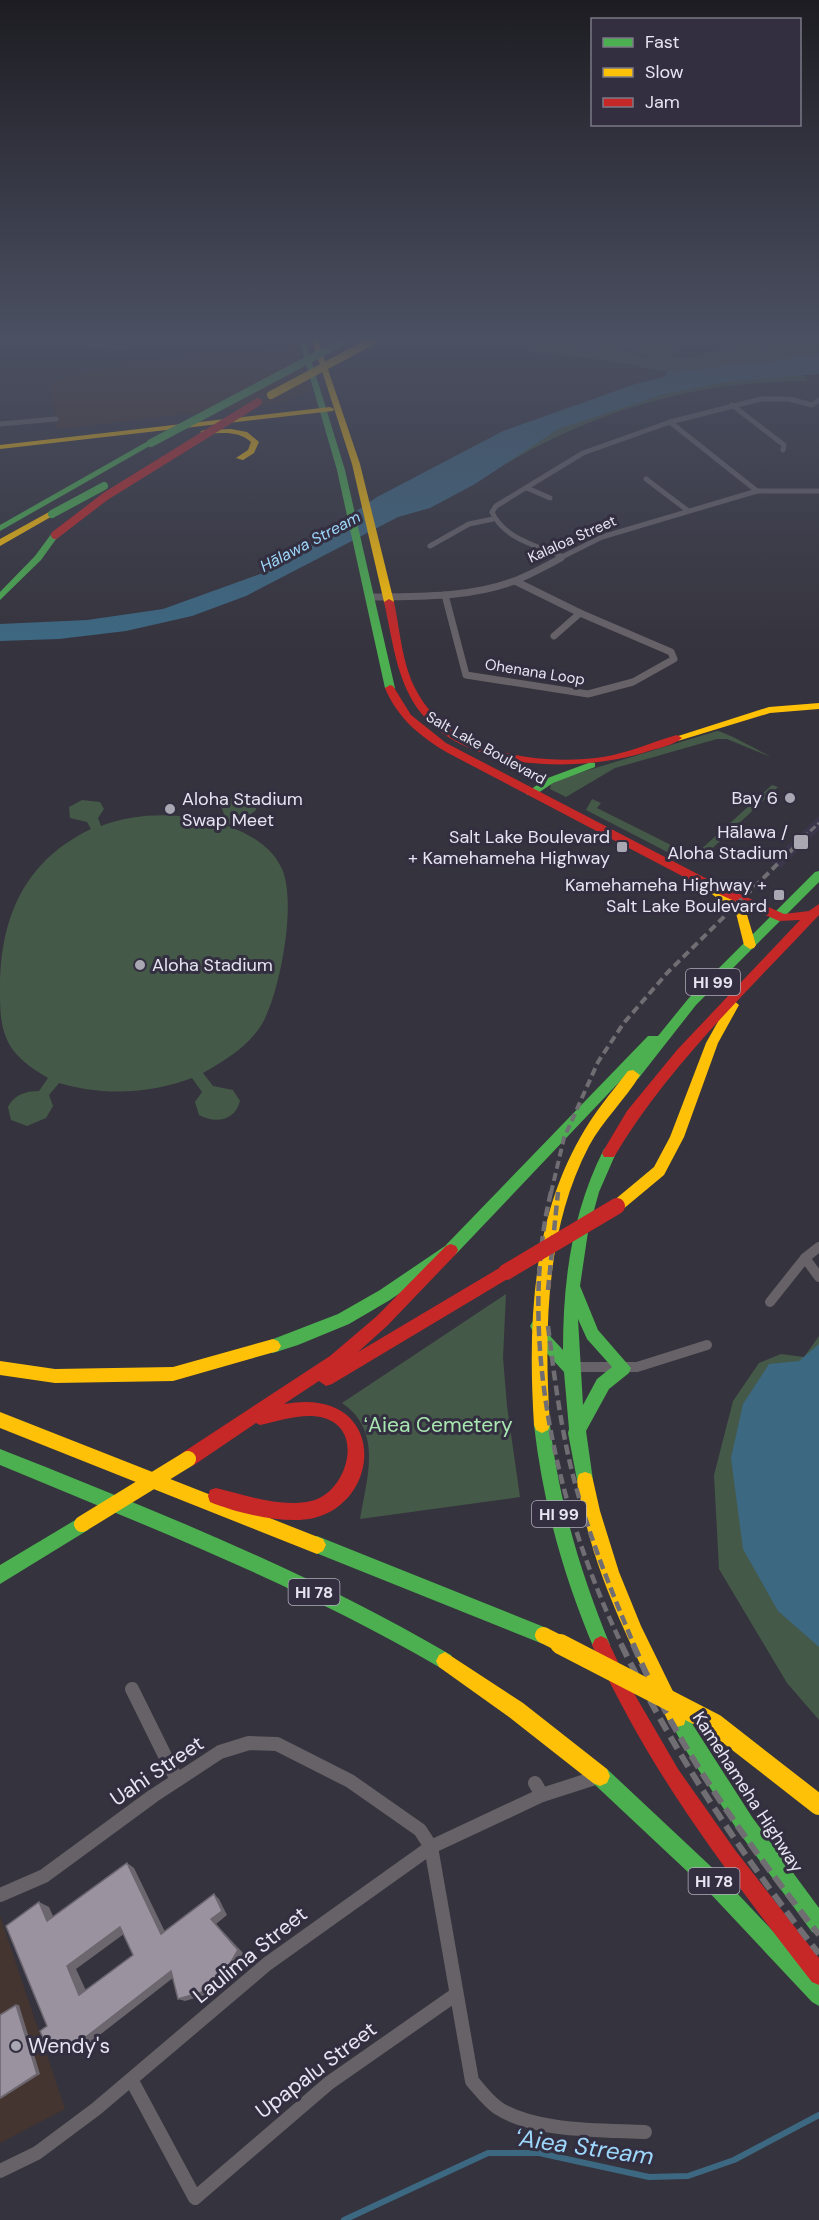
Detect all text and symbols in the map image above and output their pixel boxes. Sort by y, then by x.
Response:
legend [591,18,801,126]
text: Fast [645,30,680,54]
text: Slow [645,60,684,84]
text: Jam [645,90,680,114]
water label: Hālawa Stream [256,506,364,577]
street label: Kalaloa Street [525,510,620,567]
street label: Ohenana Loop [484,654,586,690]
street label: Salt Lake Boulevard [422,707,550,789]
place label: Bay 6 [732,786,778,810]
place label: Aloha Stadium Swap Meet [182,787,303,832]
marker: Bay 6 [783,791,797,805]
marker: Aloha Stadium Swap Meet [163,802,177,816]
place label: Hālawa / Aloha Stadium [667,820,788,865]
place label: Salt Lake Boulevard + Kamehameha Highway [408,825,610,870]
marker: Hālawa / Aloha Stadium [792,833,810,851]
marker: Salt Lake Boulevard + Kamehameha Highway [615,840,629,854]
place label: Kamehameha Highway + Salt Lake Boulevard [565,873,767,918]
marker: Kamehameha Highway + Salt Lake Boulevard [772,888,786,902]
place label: Aloha Stadium [152,953,273,977]
marker: Aloha Stadium [133,958,147,972]
road number: HI 99 [686,969,740,995]
park label: ʻAiea Cemetery [363,1411,513,1439]
road number: HI 99 [532,1501,586,1527]
road number: HI 78 [288,1579,340,1605]
street label: Kamehameha Highway [687,1707,809,1877]
street label: Uahi Street [105,1729,209,1813]
road number: HI 78 [688,1868,740,1894]
street label: Laulima Street [187,1900,313,2010]
street label: Upapalu Street [250,2015,382,2125]
place label: Wendy's [28,2032,110,2060]
marker: Wendy's [9,2039,23,2053]
water label: ʻAiea Stream [512,2121,656,2172]

